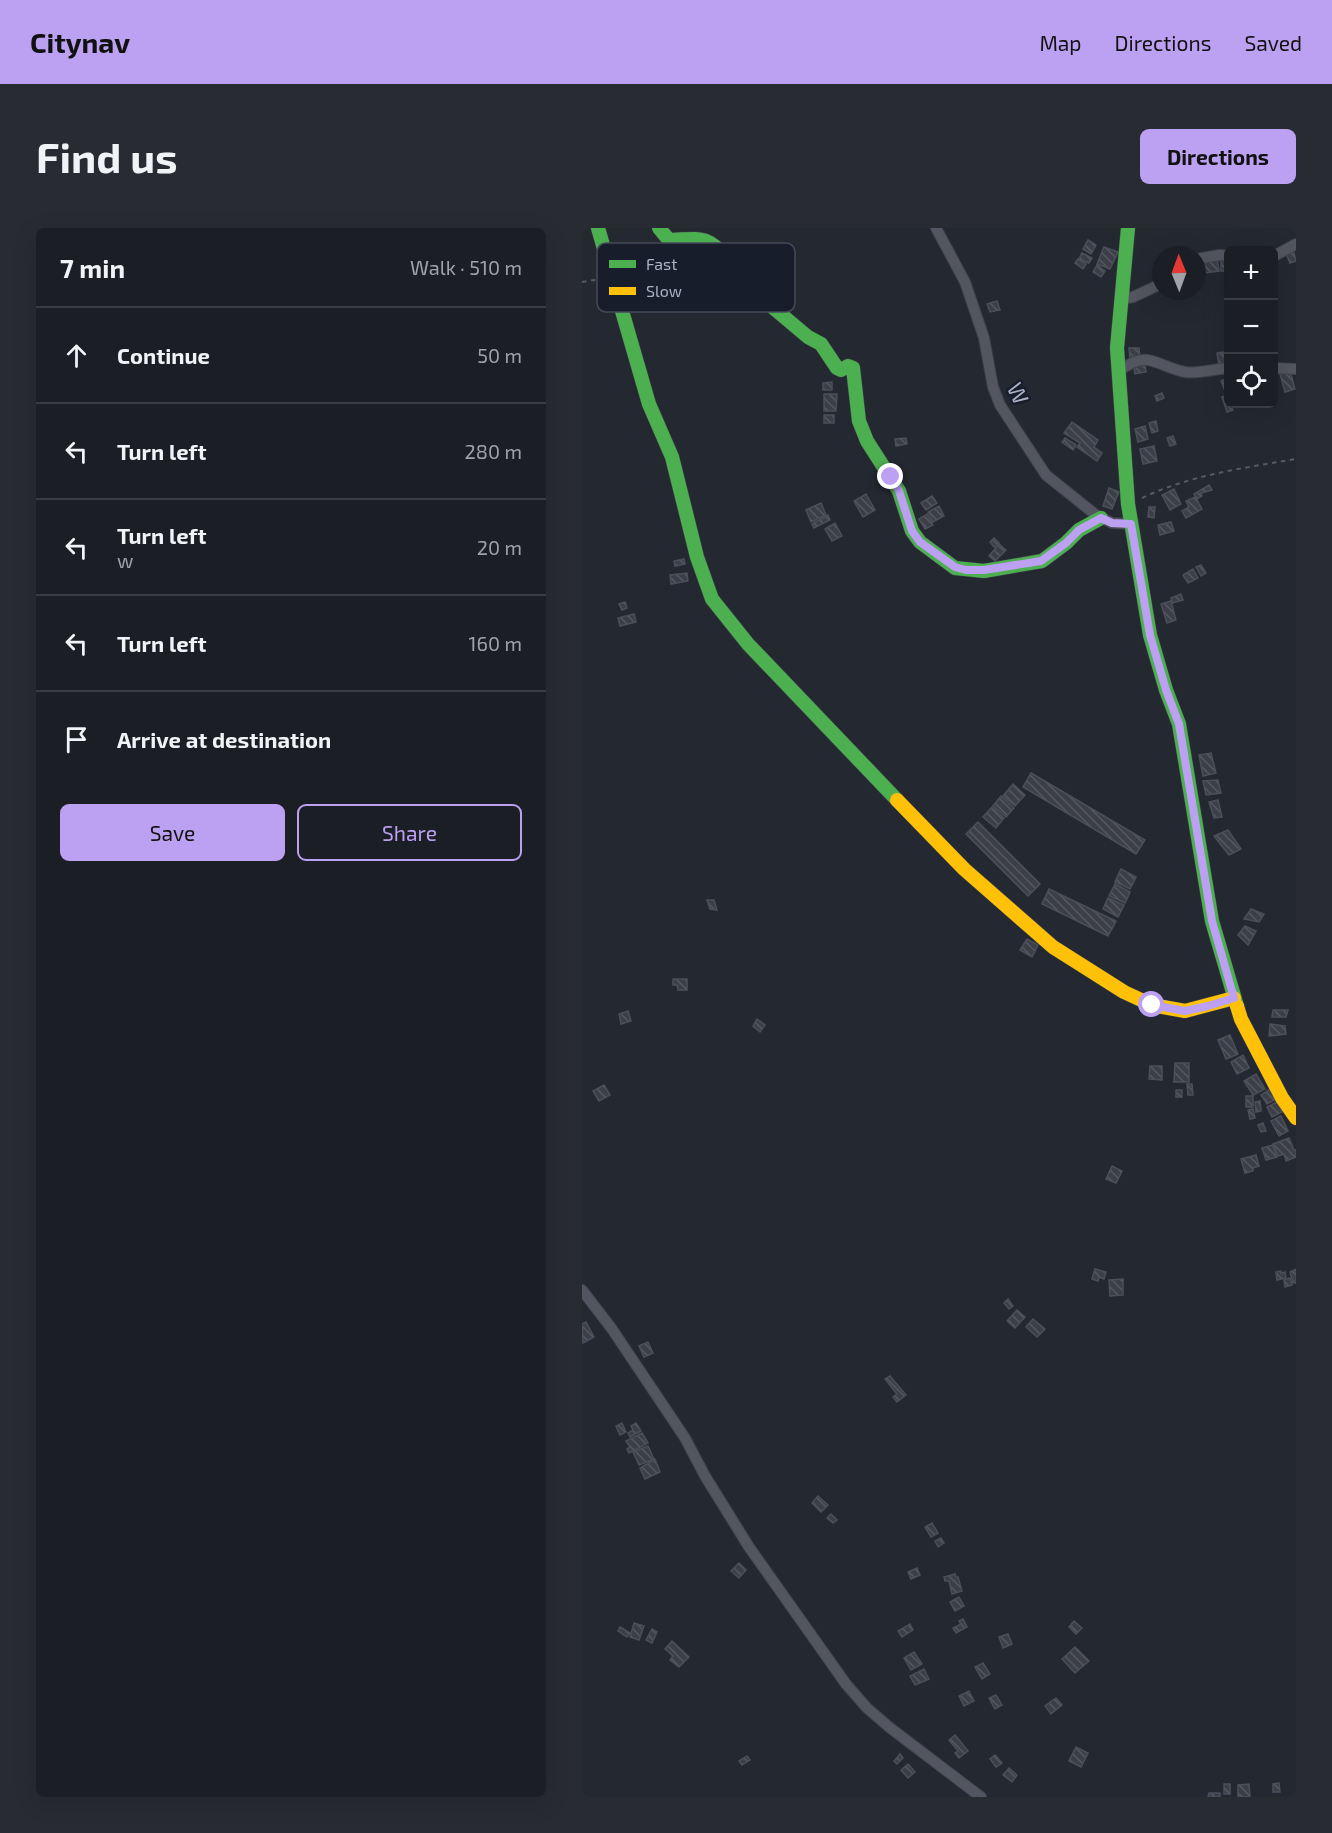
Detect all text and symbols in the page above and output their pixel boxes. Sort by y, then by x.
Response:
text: Citynav [30,25,130,59]
text: Map [1039,30,1082,55]
text: Directions [1115,30,1211,55]
text: Saved [1244,30,1302,55]
button: Directions [1140,129,1296,184]
text: Find us [36,131,178,181]
legend [597,243,795,312]
north arrow [1152,246,1206,300]
map controls [1224,246,1278,408]
button: + [1224,246,1278,300]
text: 7 min [60,252,125,283]
text: Fast [646,254,677,273]
text: Walk · 510 m [410,255,522,279]
text: Slow [646,281,682,300]
button: − [1224,300,1278,354]
icon: ahead [60,339,93,372]
text: Continue [117,342,210,368]
text: 50 m [477,343,522,367]
button: locate [1224,354,1278,408]
street label: W [1003,378,1035,408]
icon: left [60,435,93,468]
text: Turn left [117,438,206,464]
text: 280 m [465,439,522,463]
route end [877,463,903,489]
text: Turn left [117,522,206,548]
icon: left [60,531,93,564]
text: 20 m [477,535,522,559]
text: w [117,548,133,572]
icon: left [60,627,93,660]
text: Turn left [117,630,206,656]
text: 160 m [469,631,522,655]
icon: arrive [60,723,93,756]
text: Arrive at destination [117,726,331,752]
button: Save [60,804,285,861]
button: Share [297,804,522,861]
route start [1138,991,1164,1017]

